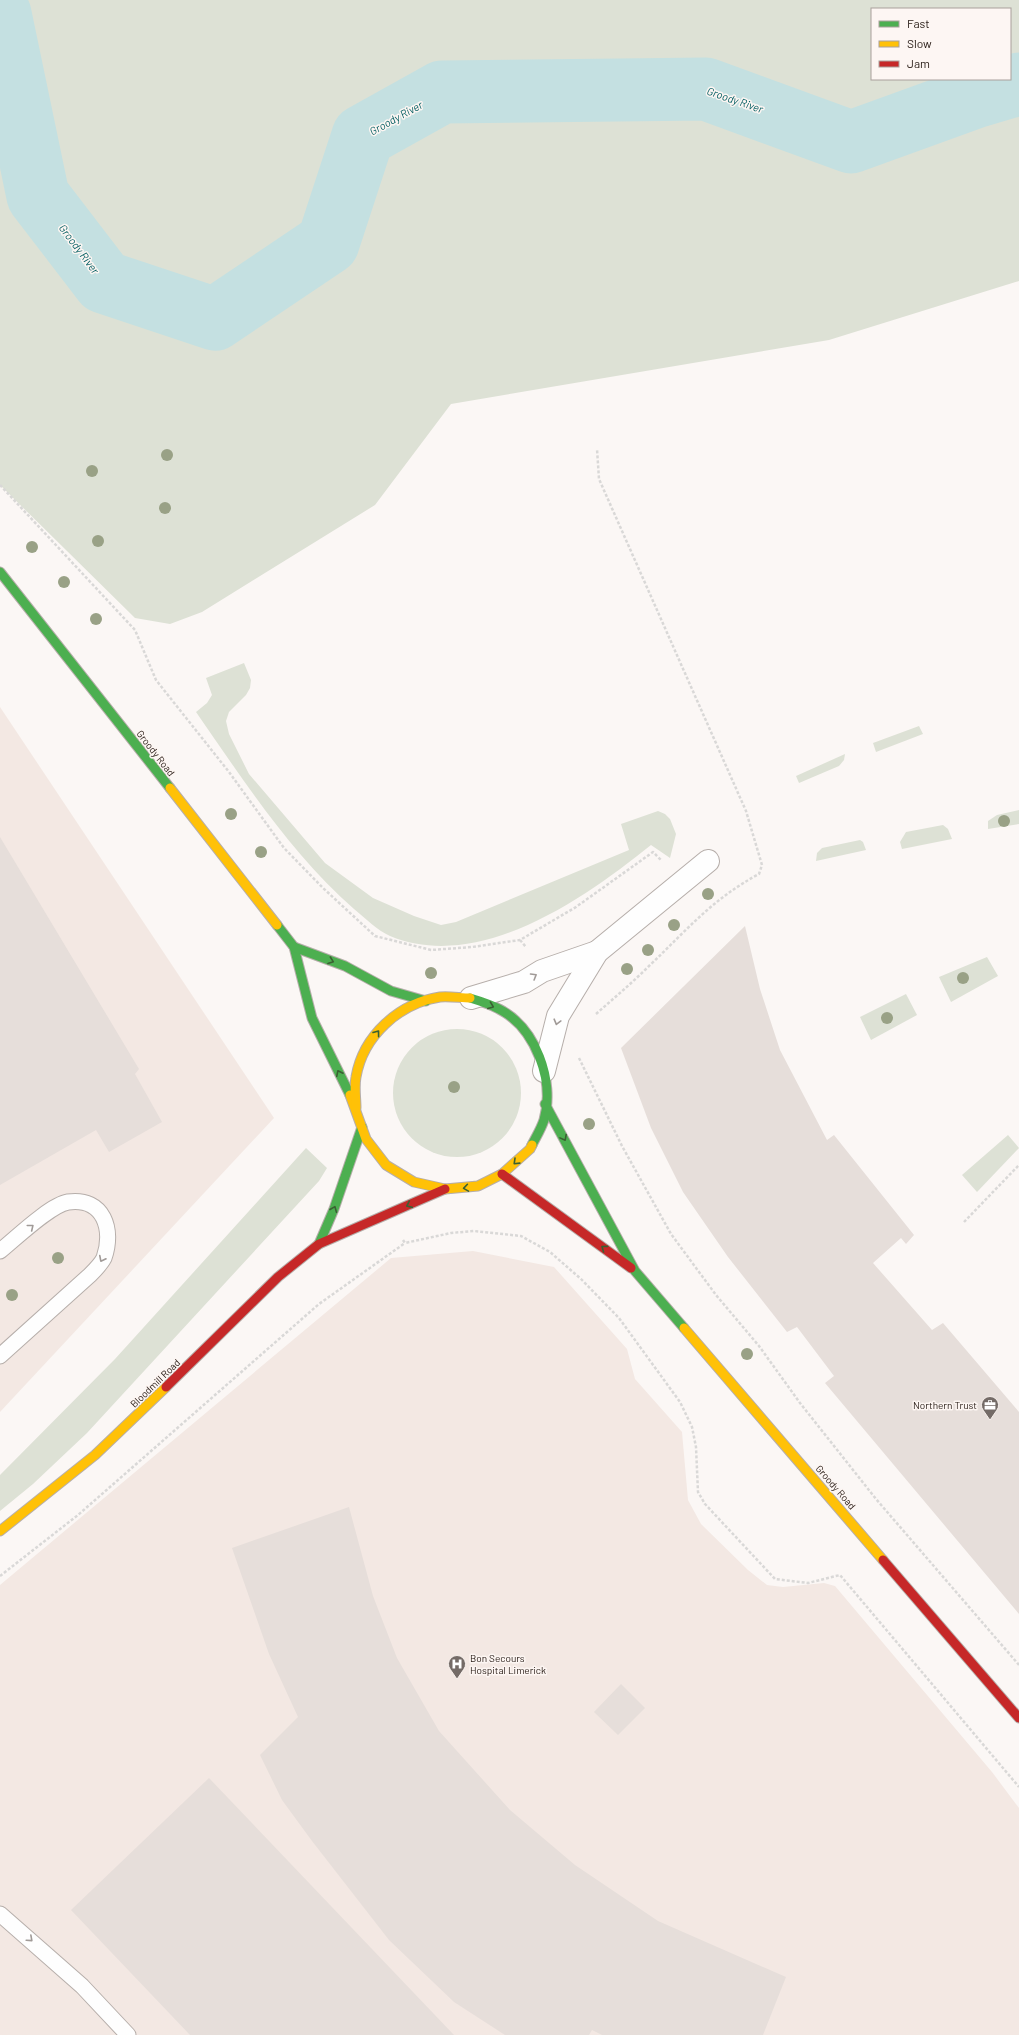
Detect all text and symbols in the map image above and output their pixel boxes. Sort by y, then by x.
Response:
legend [871,8,1011,80]
text: Fast [907,16,930,30]
text: Slow [907,36,932,50]
text: Jam [907,56,930,70]
water label: Groody River [705,84,766,116]
water label: Groody River [367,97,426,137]
water label: Groody River [57,221,103,277]
street label: Groody Road [134,728,178,778]
one-way arrow [327,956,334,965]
one-way arrow [530,973,537,980]
one-way arrow [487,1002,494,1010]
one-way arrow [553,1019,561,1025]
one-way arrow [373,1030,380,1037]
one-way arrow [336,1070,344,1077]
one-way arrow [559,1134,567,1141]
one-way arrow [514,1157,521,1164]
one-way arrow [463,1183,469,1192]
one-way arrow [406,1200,414,1208]
one-way arrow [330,1205,338,1212]
one-way arrow [26,1224,33,1231]
one-way arrow [601,1246,608,1253]
one-way arrow [99,1255,107,1262]
street label: Bloodmill Road [128,1356,182,1410]
office icon: Northern Trust [980,1395,1000,1420]
place label: Northern Trust [913,1399,977,1411]
street label: Groody Road [813,1462,859,1512]
place label: Bon Secours Hospital Limerick [470,1652,546,1676]
hospital icon: Bon Secours Hospital Limerick [447,1654,467,1679]
one-way arrow [25,1935,32,1942]

